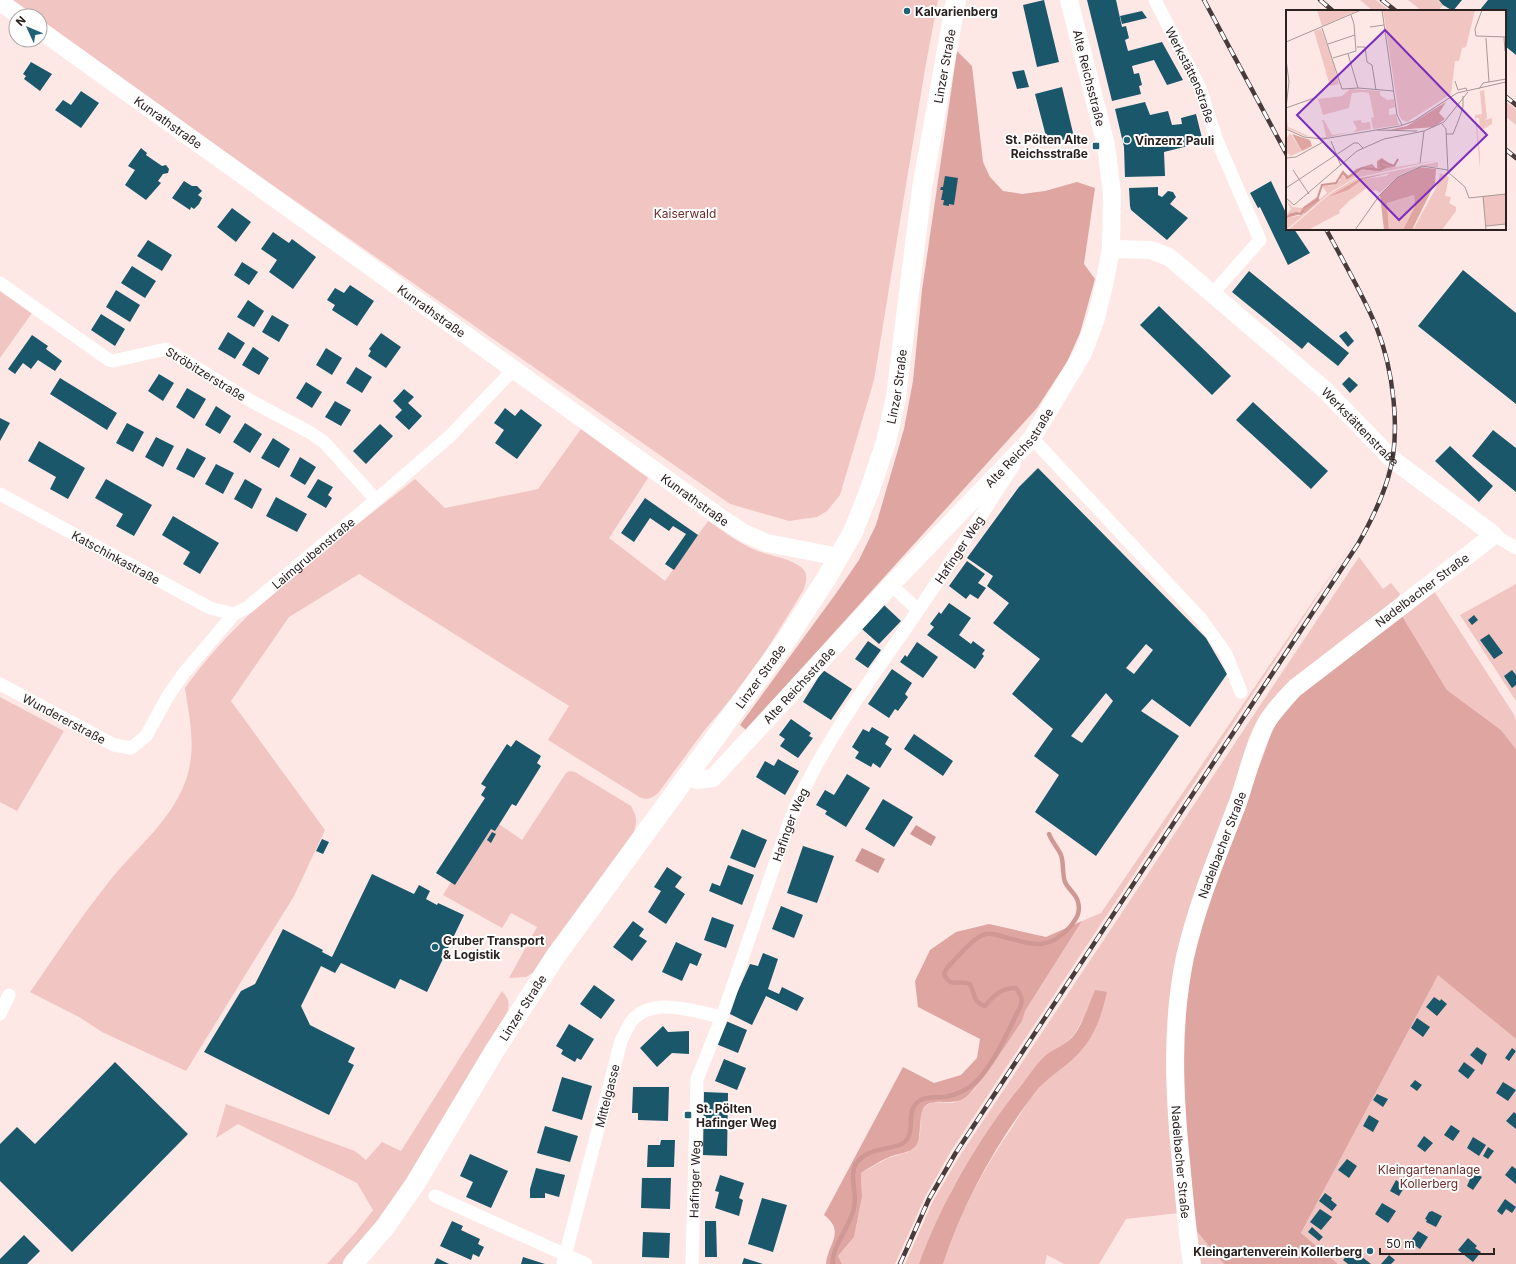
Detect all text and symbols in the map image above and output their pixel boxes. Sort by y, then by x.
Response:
place label: Kalvarienberg [915,4,998,19]
marker: Kalvarienberg [902,6,912,16]
north arrow [8,8,48,48]
inset map [1286,10,1506,230]
text: N [13,13,29,29]
street label: Werkstättenstraße [1162,24,1218,125]
street label: Linzer Straße [930,28,958,105]
street label: Alte Reichsstraße [1070,28,1108,128]
street label: Kunrathstraße [131,93,205,151]
place label: St. Pölten Alte Reichsstraße [1005,132,1088,161]
place label: Vinzenz Pauli [1135,133,1214,148]
marker: Vinzenz Pauli [1122,135,1132,145]
marker: St. Pölten Alte Reichsstraße [1091,141,1101,151]
park label: Kaiserwald [654,206,716,221]
street label: Kunrathstraße [395,281,469,340]
street label: Ströbitzerstraße [163,343,249,404]
street label: Linzer Straße [883,348,909,425]
street label: Werkstättenstraße [1319,384,1402,469]
street label: Alte Reichsstraße [981,405,1056,490]
street label: Kunrathstraße [658,470,732,529]
street label: Hafinger Weg [931,513,987,586]
street label: Laimgrubenstraße [268,514,357,592]
street label: Katschinkastraße [69,527,163,587]
street label: Nadelbacher Straße [1372,550,1472,630]
street label: Linzer Straße [732,641,788,711]
street label: Alte Reichsstraße [760,643,838,727]
street label: Wundererstraße [20,690,109,747]
street label: Hafinger Weg [769,785,811,863]
street label: Nadelbacher Straße [1195,789,1249,901]
place label: Gruber Transport & Logistik [443,933,545,962]
marker: Gruber Transport & Logistik [430,942,440,952]
street label: Linzer Straße [496,972,549,1043]
street label: Mittelgasse [591,1062,622,1129]
place label: St. Pölten Hafinger Weg [696,1101,777,1130]
street label: Nadelbacher Straße [1169,1105,1194,1219]
marker: St. Pölten Hafinger Weg [683,1110,693,1120]
street label: Hafinger Weg [686,1140,703,1218]
park label: Kleingartenanlage Kollerberg [1378,1162,1480,1191]
scale bar [1380,1230,1494,1256]
text: 50 m [1386,1236,1415,1251]
place label: Kleingartenverein Kollerberg [1193,1244,1362,1259]
marker: Kleingartenverein Kollerberg [1365,1246,1375,1256]

